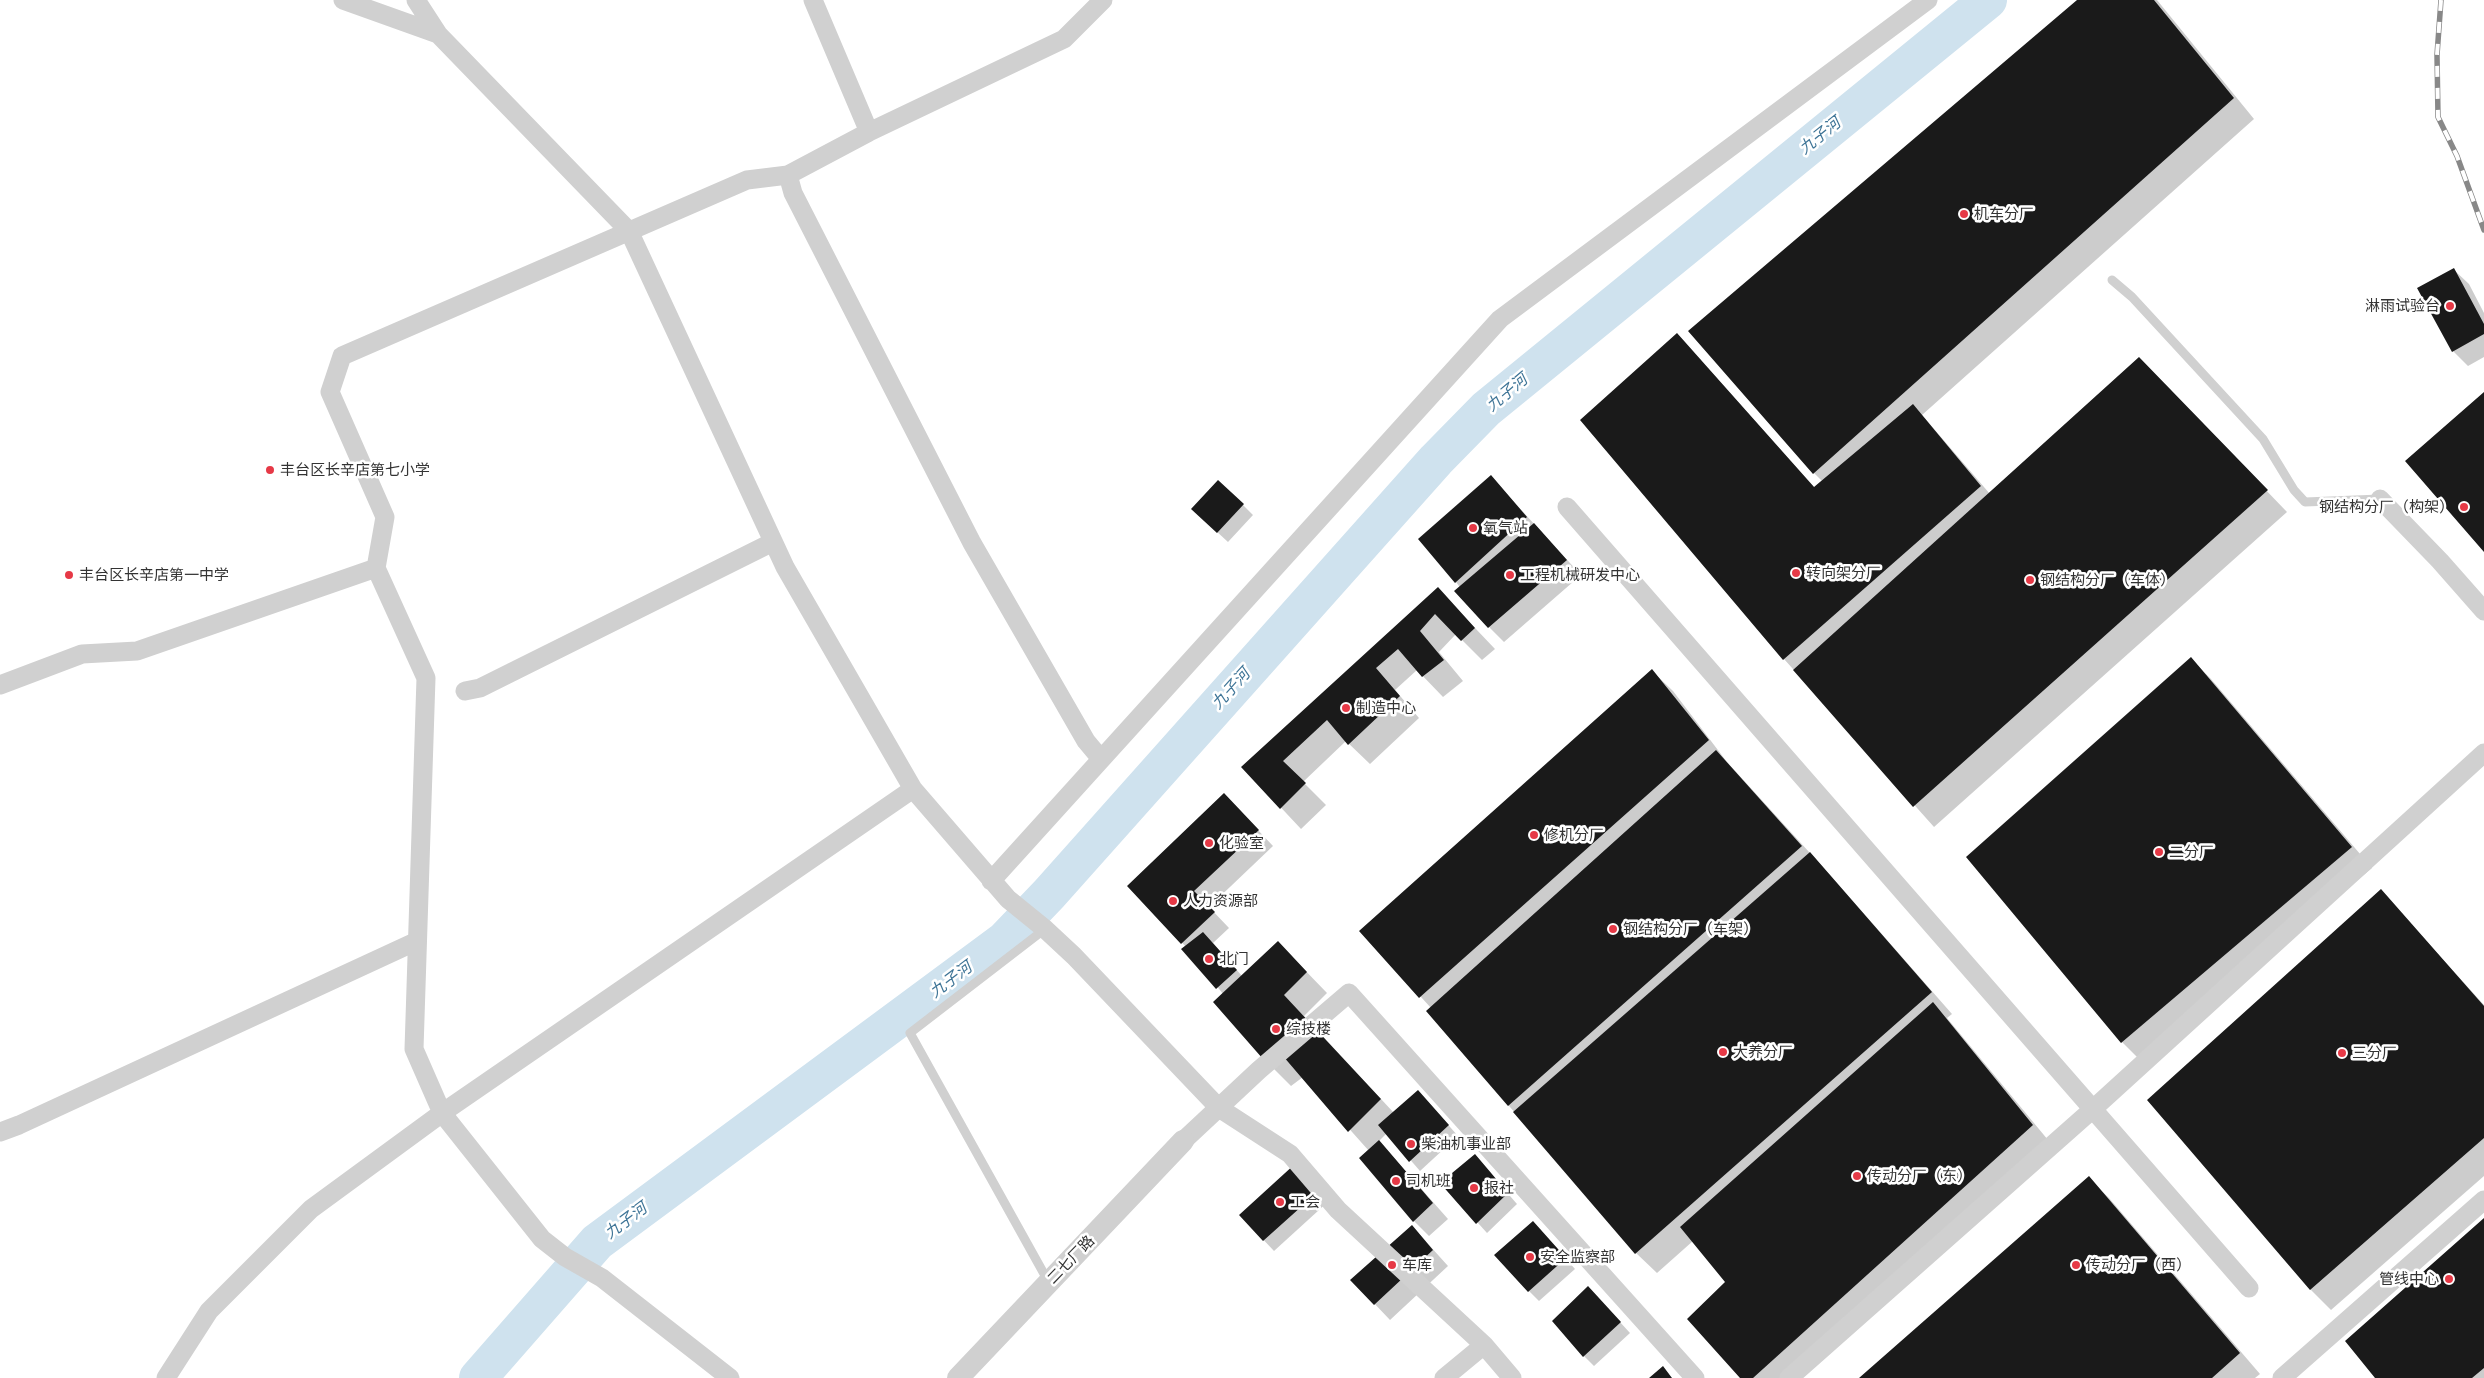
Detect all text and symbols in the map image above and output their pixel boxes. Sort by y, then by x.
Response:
water label: 九子河 [1795,113,1845,159]
place label: 机车分厂 [1974,205,2034,223]
marker: 机车分厂 [1958,208,1970,220]
place label: 淋雨试验台 [2365,297,2440,315]
marker: 淋雨试验台 [2444,300,2456,312]
water label: 九子河 [1482,370,1532,416]
place label: 丰台区长辛店第七小学 [280,461,430,479]
marker: 丰台区长辛店第七小学 [264,464,276,476]
place label: 钢结构分厂（构架） [2319,498,2454,516]
marker: 钢结构分厂（构架） [2458,501,2470,513]
place label: 氧气站 [1483,519,1528,537]
marker: 氧气站 [1467,522,1479,534]
place label: 转向架分厂 [1806,564,1881,582]
place label: 丰台区长辛店第一中学 [79,566,229,584]
place label: 工程机械研发中心 [1520,566,1640,584]
marker: 转向架分厂 [1790,567,1802,579]
marker: 丰台区长辛店第一中学 [63,569,75,581]
marker: 工程机械研发中心 [1504,569,1516,581]
place label: 钢结构分厂（车体） [2040,571,2175,589]
marker: 钢结构分厂（车体） [2024,574,2036,586]
water label: 九子河 [1208,665,1254,713]
place label: 制造中心 [1356,699,1416,717]
marker: 制造中心 [1340,702,1352,714]
place label: 修机分厂 [1544,826,1604,844]
marker: 修机分厂 [1528,829,1540,841]
place label: 化验室 [1219,834,1264,852]
marker: 化验室 [1203,837,1215,849]
place label: 二分厂 [2169,843,2214,861]
marker: 二分厂 [2153,846,2165,858]
place label: 人力资源部 [1183,892,1258,910]
marker: 人力资源部 [1167,895,1179,907]
place label: 钢结构分厂（车架） [1623,920,1758,938]
marker: 钢结构分厂（车架） [1607,923,1619,935]
place label: 北门 [1219,950,1249,968]
marker: 北门 [1203,953,1215,965]
water label: 九子河 [926,958,976,1002]
place label: 综技楼 [1286,1020,1331,1038]
marker: 综技楼 [1270,1023,1282,1035]
place label: 大养分厂 [1733,1043,1793,1061]
place label: 三分厂 [2352,1044,2397,1062]
marker: 大养分厂 [1717,1046,1729,1058]
marker: 三分厂 [2336,1047,2348,1059]
place label: 柴油机事业部 [1421,1135,1511,1153]
marker: 柴油机事业部 [1405,1138,1417,1150]
place label: 传动分厂（东） [1867,1167,1972,1185]
marker: 传动分厂（东） [1851,1170,1863,1182]
place label: 司机班 [1406,1172,1451,1190]
marker: 司机班 [1390,1175,1402,1187]
place label: 报社 [1484,1179,1514,1197]
marker: 报社 [1468,1182,1480,1194]
place label: 工会 [1290,1193,1320,1211]
marker: 工会 [1274,1196,1286,1208]
water label: 九子河 [601,1199,651,1243]
street label: 二七厂路 [1044,1232,1098,1288]
place label: 安全监察部 [1540,1248,1615,1266]
marker: 安全监察部 [1524,1251,1536,1263]
place label: 车库 [1402,1256,1432,1274]
place label: 传动分厂（西） [2086,1256,2191,1274]
marker: 车库 [1386,1259,1398,1271]
marker: 传动分厂（西） [2070,1259,2082,1271]
place label: 管线中心 [2379,1270,2439,1288]
marker: 管线中心 [2443,1273,2455,1285]

